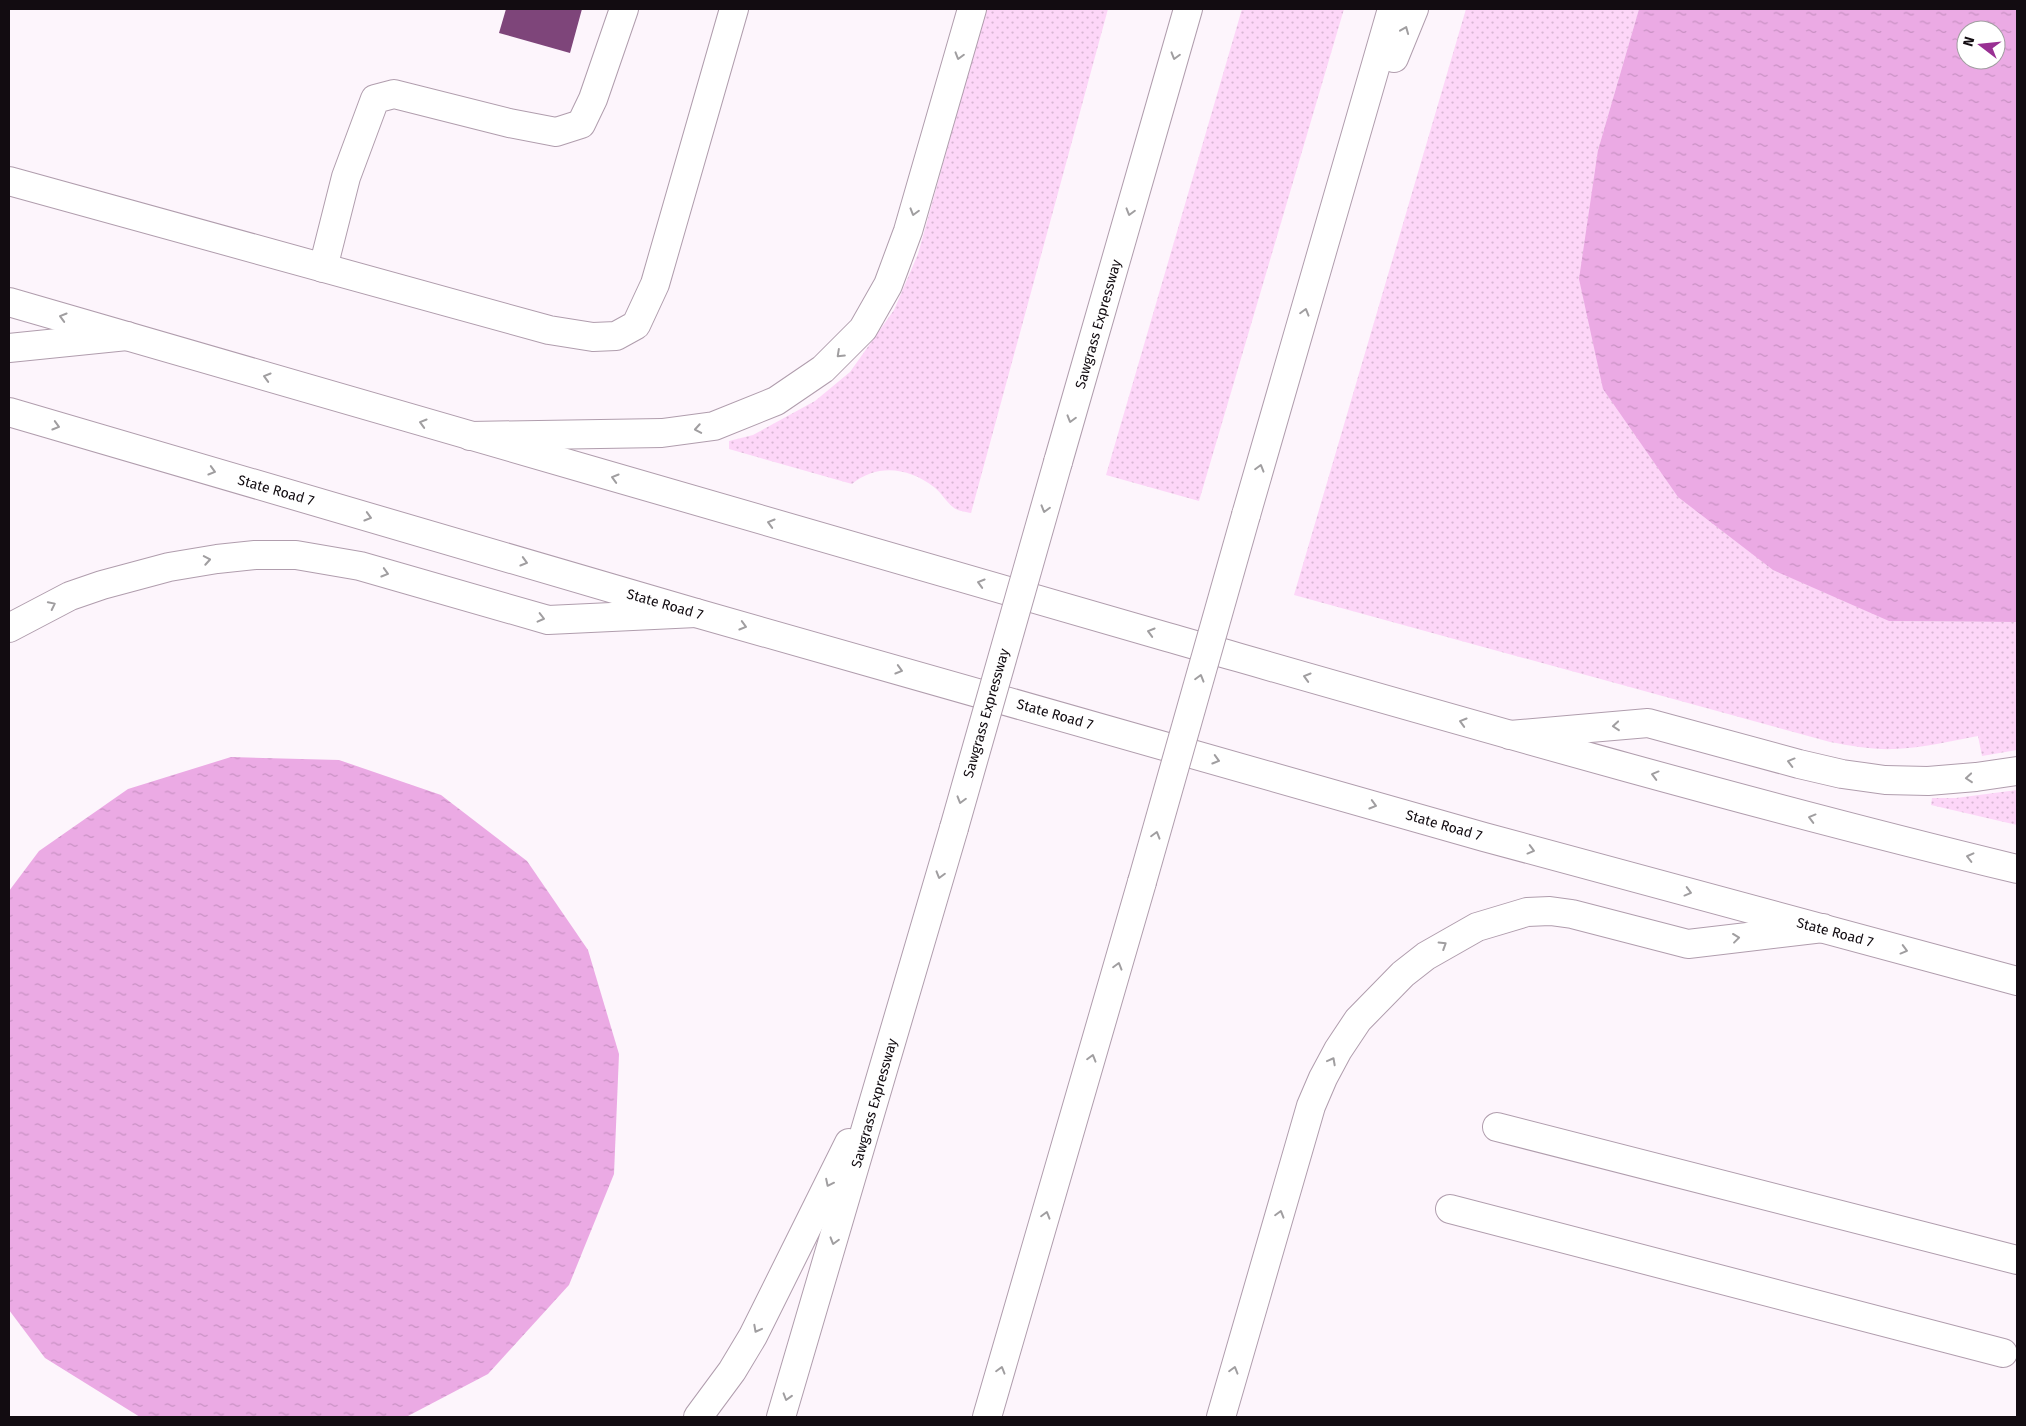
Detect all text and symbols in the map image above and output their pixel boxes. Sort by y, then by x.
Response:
north arrow [1956,20,2006,70]
one-way arrow [1399,26,1410,35]
text: N [1960,35,1978,48]
one-way arrow [954,51,964,59]
one-way arrow [1170,51,1180,59]
one-way arrow [909,207,920,216]
one-way arrow [1125,207,1136,216]
street label: Sawgrass Expressway [1072,257,1125,391]
one-way arrow [1299,309,1309,317]
one-way arrow [59,313,68,323]
one-way arrow [836,348,845,357]
one-way arrow [263,372,272,383]
one-way arrow [1066,414,1076,422]
one-way arrow [419,418,428,428]
one-way arrow [51,420,59,430]
one-way arrow [694,424,703,434]
one-way arrow [1254,465,1264,473]
one-way arrow [207,466,215,476]
street label: State Road 7 [236,471,316,509]
one-way arrow [610,473,619,484]
one-way arrow [1040,505,1050,513]
one-way arrow [363,511,371,521]
one-way arrow [767,518,775,528]
one-way arrow [203,556,212,566]
one-way arrow [519,557,527,567]
one-way arrow [381,568,389,578]
one-way arrow [978,579,986,589]
street label: State Road 7 [625,585,705,623]
one-way arrow [47,601,56,611]
one-way arrow [537,612,546,623]
one-way arrow [738,620,746,630]
one-way arrow [1147,628,1155,638]
street label: Sawgrass Expressway [960,646,1013,780]
one-way arrow [895,664,904,675]
one-way arrow [1302,672,1311,683]
one-way arrow [1194,674,1205,683]
street label: State Road 7 [1015,695,1095,733]
one-way arrow [1459,717,1468,727]
one-way arrow [1612,720,1620,731]
one-way arrow [1212,754,1221,765]
one-way arrow [1787,757,1796,767]
one-way arrow [1652,771,1660,781]
one-way arrow [1965,772,1973,783]
one-way arrow [957,796,967,804]
one-way arrow [1368,799,1376,809]
street label: State Road 7 [1404,806,1484,844]
one-way arrow [1809,813,1817,823]
one-way arrow [1150,831,1160,839]
one-way arrow [1526,844,1535,854]
one-way arrow [1965,852,1974,863]
one-way arrow [935,870,946,879]
one-way arrow [1683,886,1692,897]
street label: State Road 7 [1795,914,1875,951]
one-way arrow [1733,933,1741,944]
one-way arrow [1438,942,1447,952]
one-way arrow [1899,945,1907,955]
one-way arrow [1113,962,1123,970]
street label: Sawgrass Expressway [848,1036,901,1170]
one-way arrow [1086,1055,1096,1063]
one-way arrow [1326,1057,1336,1066]
one-way arrow [826,1178,836,1187]
one-way arrow [1041,1211,1051,1219]
one-way arrow [1274,1211,1284,1219]
one-way arrow [829,1237,839,1245]
one-way arrow [753,1324,763,1333]
one-way arrow [995,1367,1005,1375]
one-way arrow [1229,1367,1239,1375]
one-way arrow [783,1392,793,1401]

